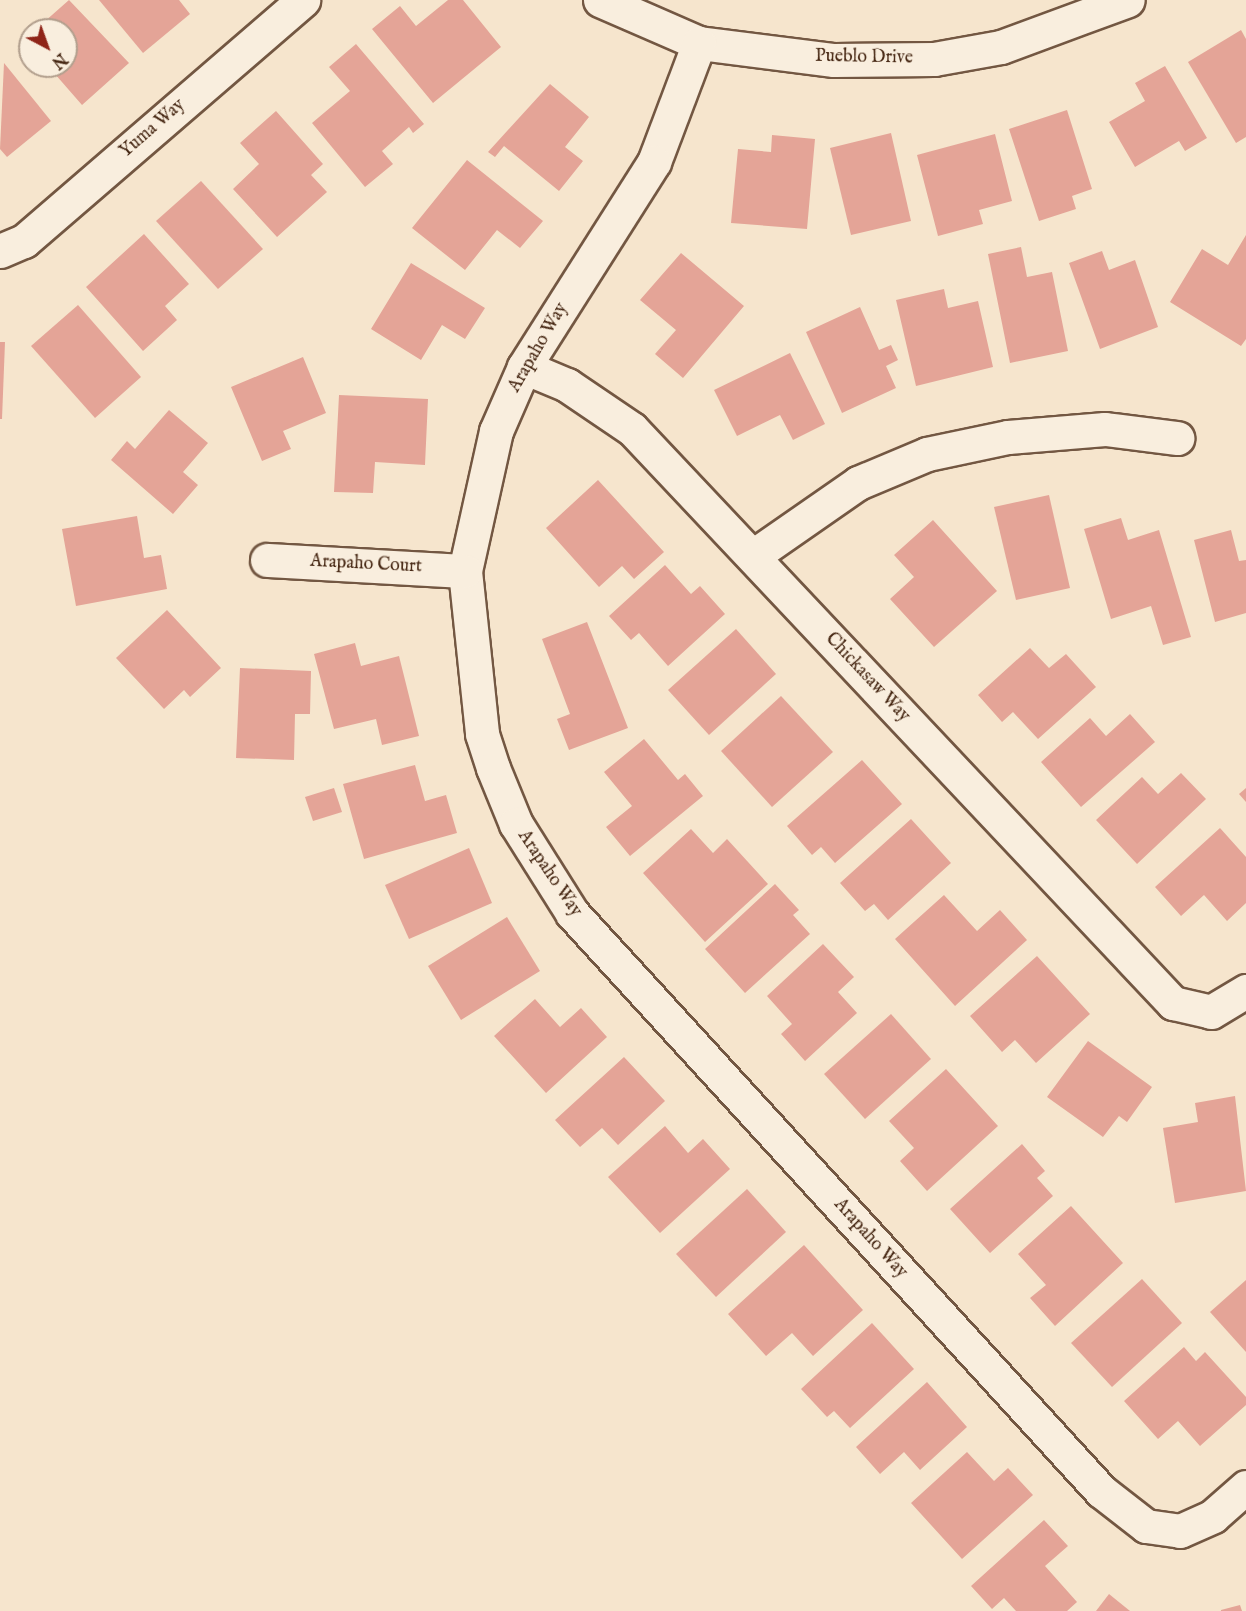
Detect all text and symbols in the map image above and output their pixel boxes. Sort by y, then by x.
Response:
north arrow [18,18,78,78]
street label: Pueblo Drive [815,46,913,70]
text: N [47,48,70,72]
street label: Yuma Way [116,95,190,163]
street label: Arapaho Way [505,299,573,397]
street label: Arapaho Court [310,551,422,579]
street label: Chickasaw Way [820,629,914,727]
street label: Arapaho Way [512,827,586,921]
street label: Arapaho Way [829,1195,911,1283]

